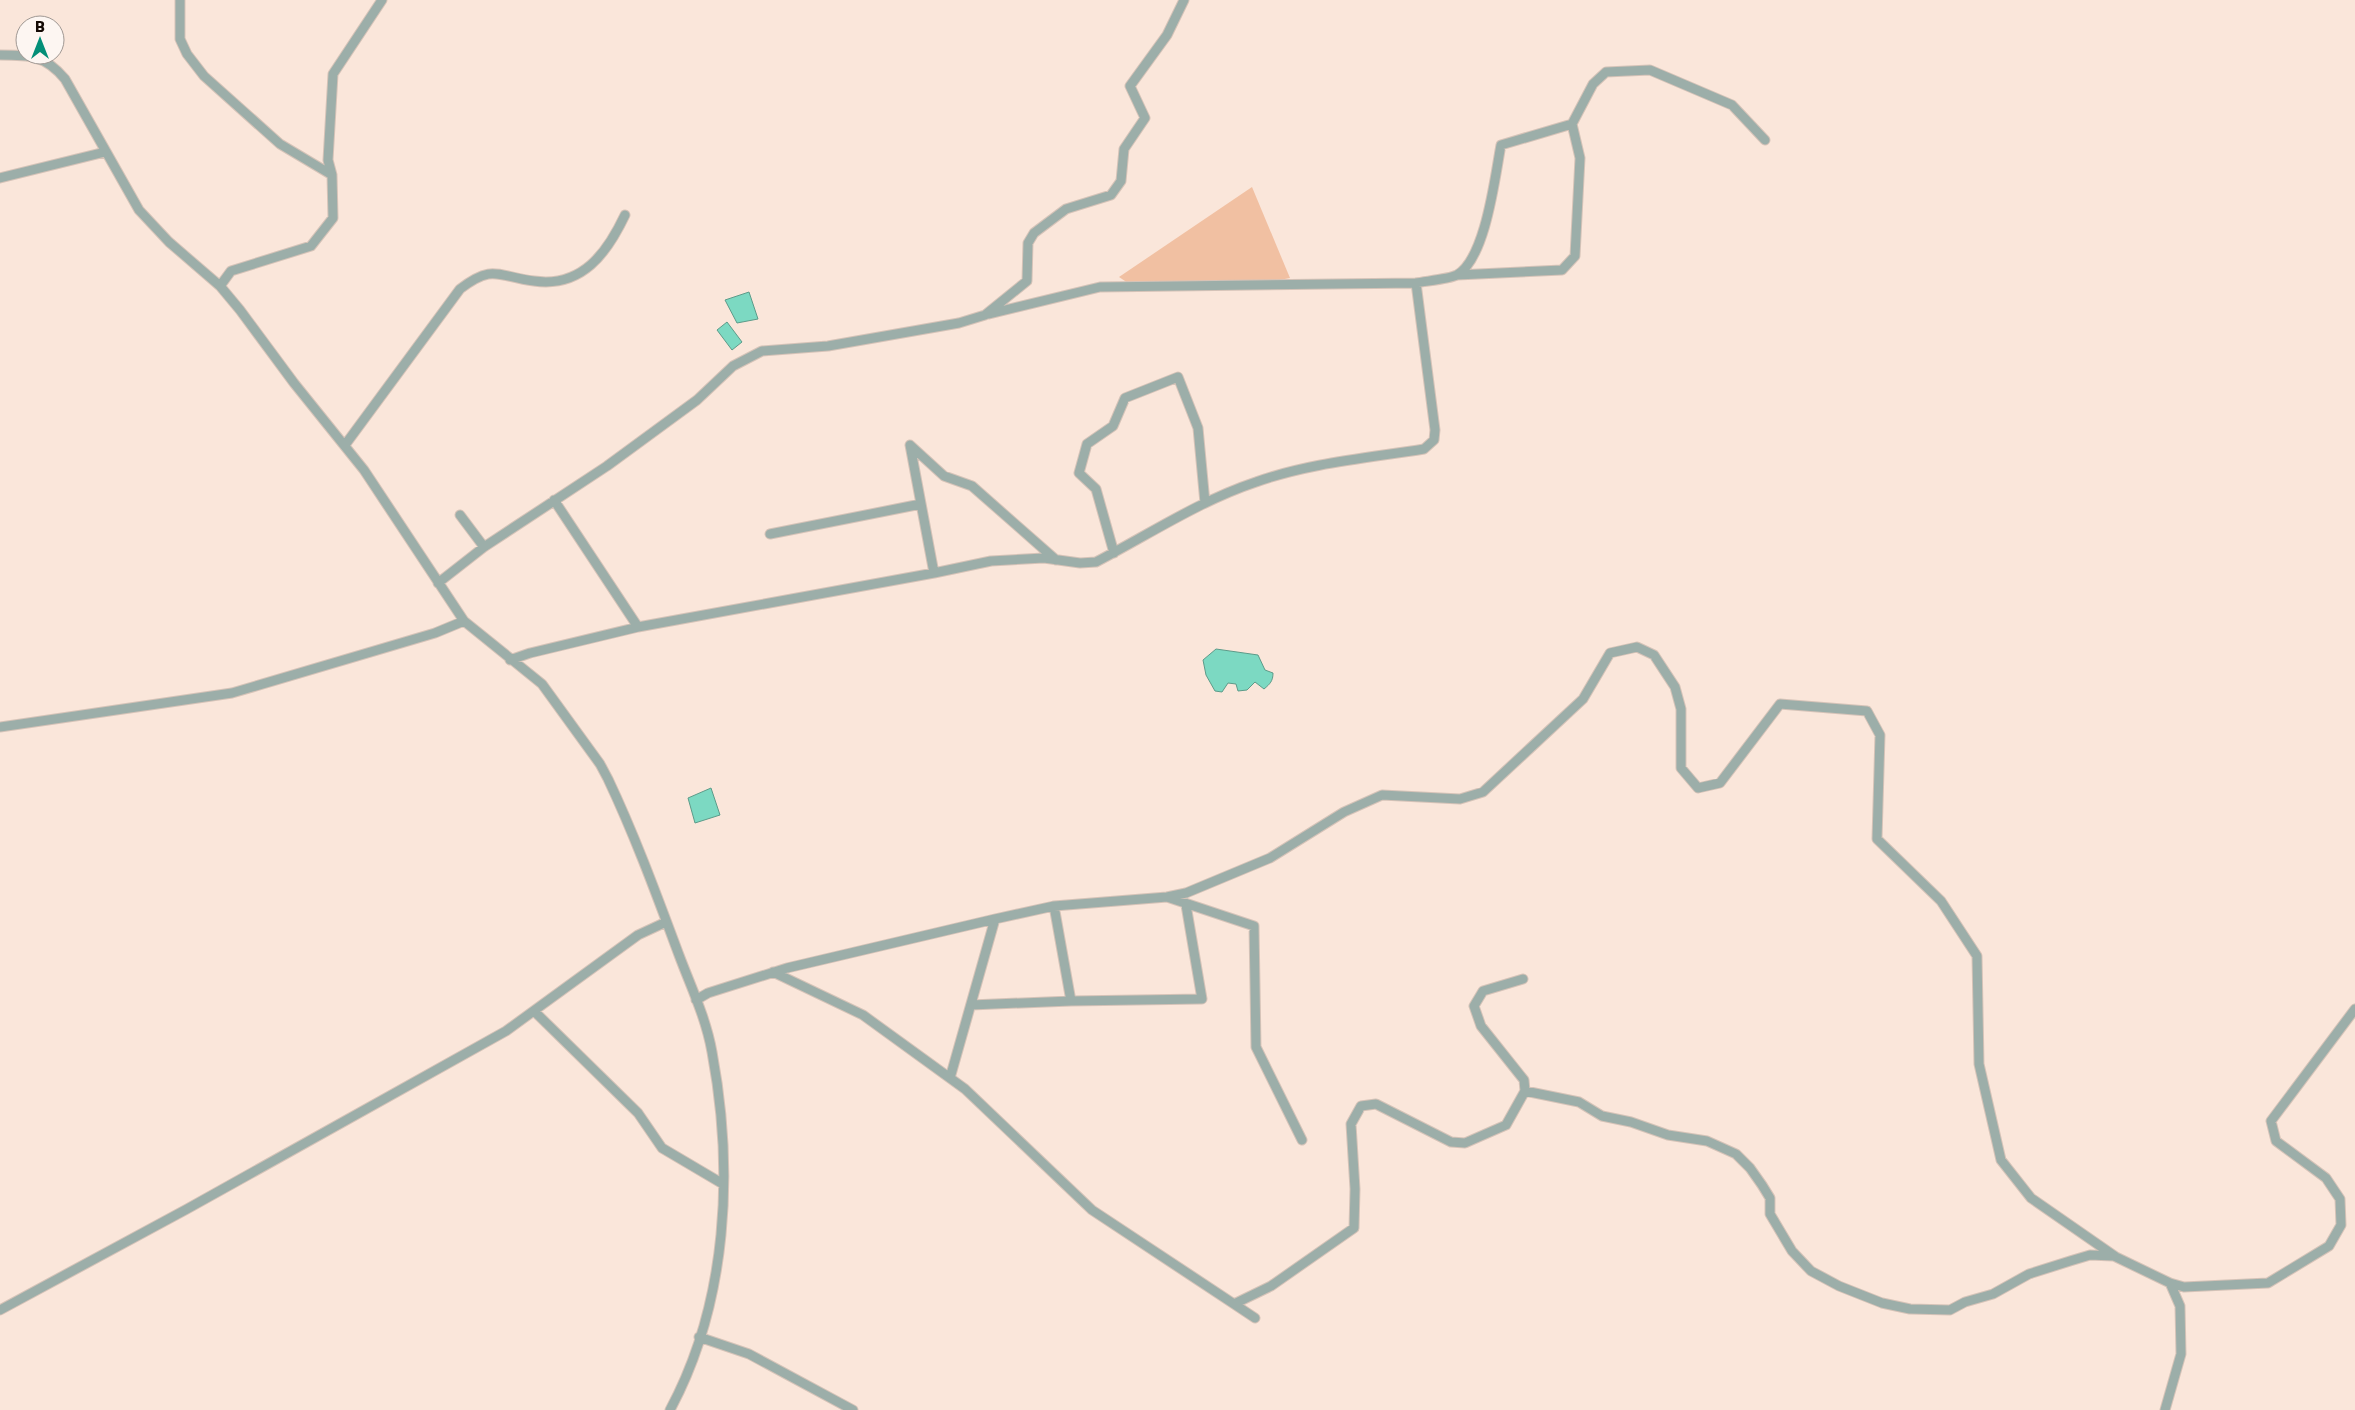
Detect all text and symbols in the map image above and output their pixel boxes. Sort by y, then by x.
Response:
north arrow [15,15,65,65]
text: B [35,19,45,36]

